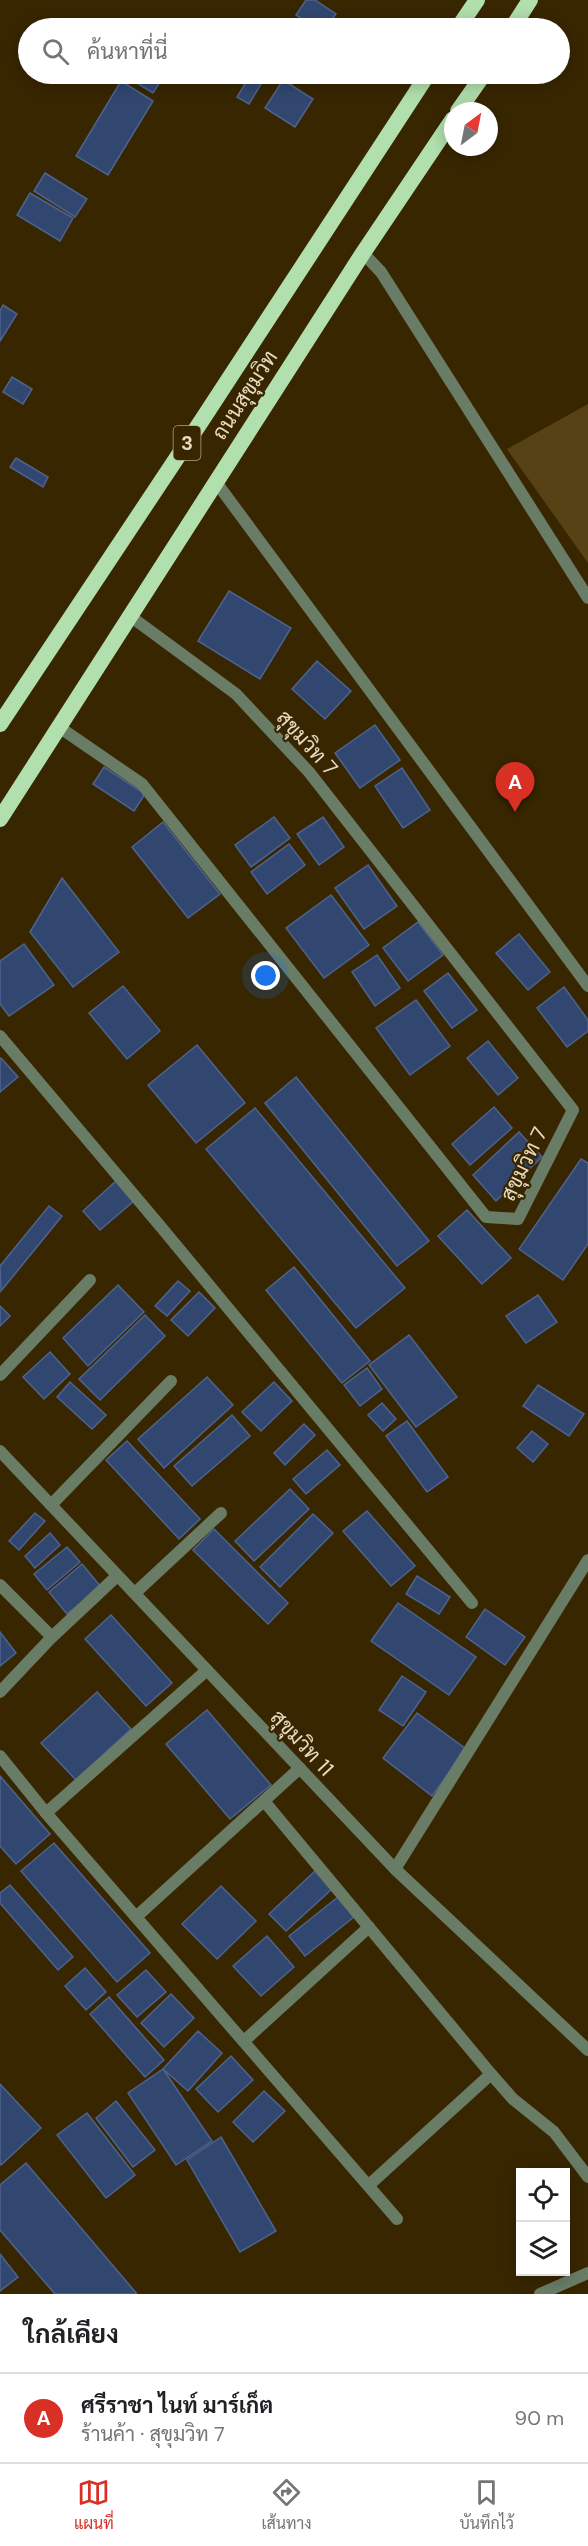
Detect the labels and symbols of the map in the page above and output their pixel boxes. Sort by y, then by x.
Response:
north arrow [444,102,498,156]
street label: ถนนสุขุมวิท [206,345,284,445]
road number: 3 [174,426,201,460]
street label: สุขุมวิท 7 [270,704,344,782]
pin: A [496,762,534,812]
your location [251,961,280,990]
street label: สุขุมวิท 7 [494,1122,554,1206]
street label: สุขุมวิท 11 [264,1704,340,1782]

